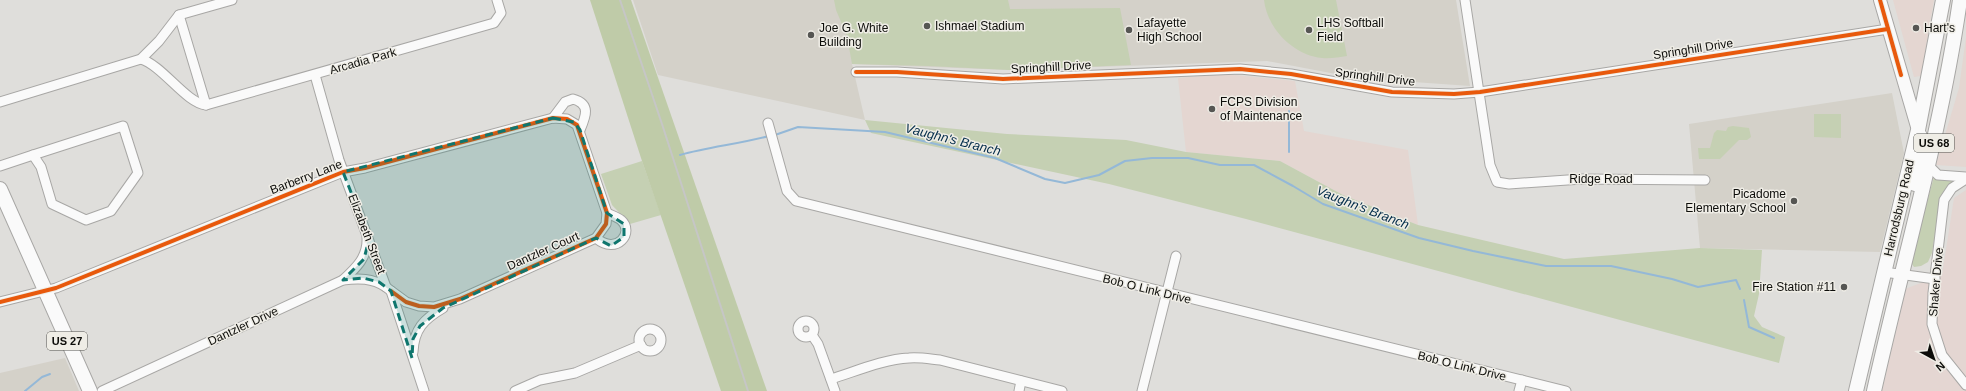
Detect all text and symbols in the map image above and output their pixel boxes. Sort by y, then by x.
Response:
place label: Lafayette High School [1137,16,1202,44]
place label: LHS Softball Field [1317,16,1384,44]
place label: Ishmael Stadium [935,19,1024,33]
place label: Joe G. White Building [819,21,889,49]
marker: Ishmael Stadium [922,21,932,31]
place label: Hart's [1924,21,1955,35]
marker: Hart's [1911,23,1921,33]
marker: Lafayette High School [1124,25,1134,35]
marker: LHS Softball Field [1304,25,1314,35]
marker: Joe G. White Building [806,30,816,40]
street label: Springhill Drive [1652,36,1734,62]
street label: Arcadia Park [328,45,399,77]
street label: Springhill Drive [1010,58,1092,76]
street label: Springhill Drive [1334,65,1416,89]
place label: FCPS Division of Maintenance [1220,95,1302,123]
marker: FCPS Division of Maintenance [1207,104,1217,114]
water label: Vaughn's Branch [903,120,1002,159]
road number: US 68 [1914,134,1954,152]
street label: Barberry Lane [268,157,344,197]
street label: Harrodsburg Road [1881,158,1917,258]
street label: Ridge Road [1569,172,1633,186]
water label: Vaughn's Branch [1314,183,1411,232]
place label: Picadome Elementary School [1685,187,1786,215]
street label: Elizabeth Street [345,192,389,277]
marker: Picadome Elementary School [1789,196,1799,206]
street label: Dantzler Court [505,229,582,273]
street label: Shaker Drive [1926,247,1946,317]
street label: Bob O Link Drive [1101,271,1193,307]
place label: Fire Station #11 [1752,280,1836,294]
marker: Fire Station #11 [1839,282,1849,292]
street label: Dantzler Drive [206,303,281,348]
road number: US 27 [47,332,87,350]
north arrow [1914,339,1954,379]
street label: Bob O Link Drive [1416,348,1508,384]
text: N [1933,360,1947,374]

